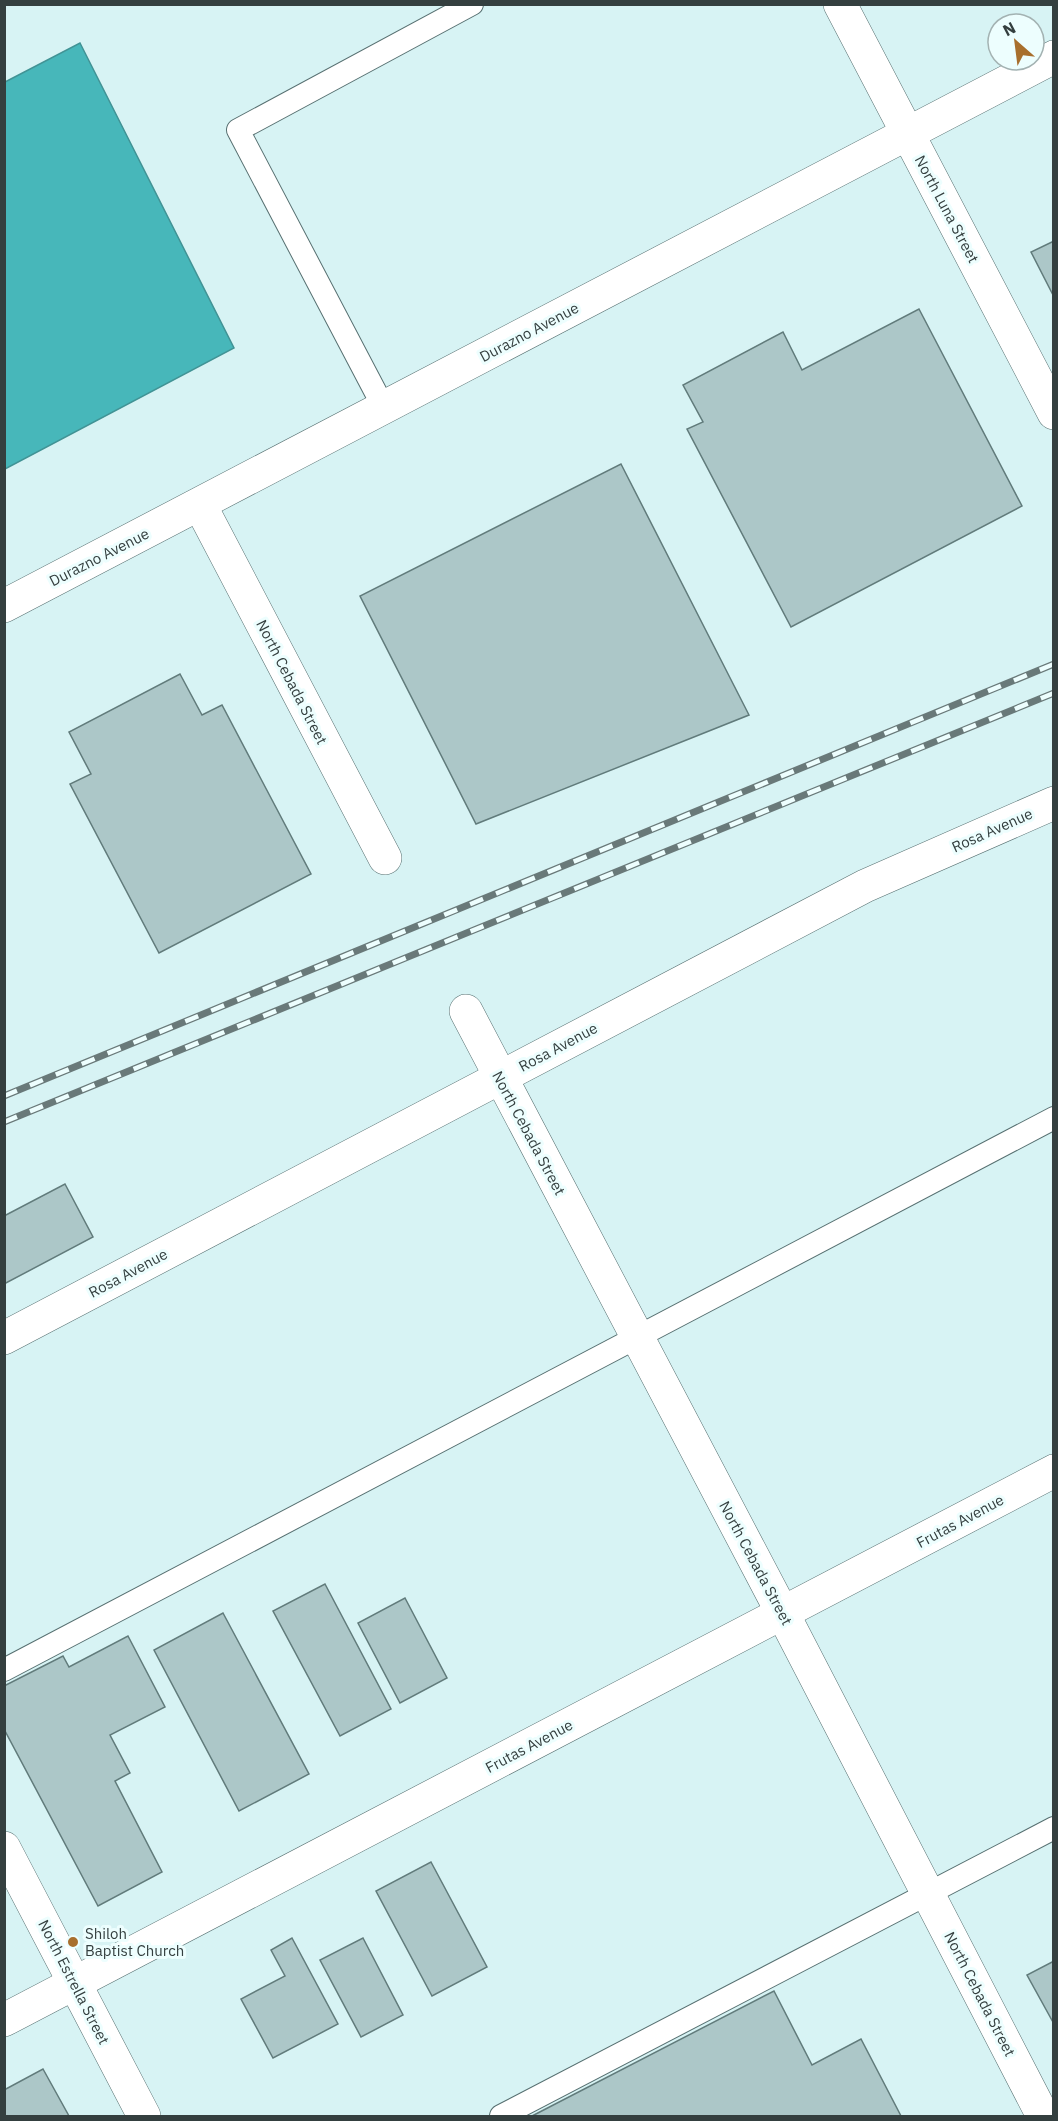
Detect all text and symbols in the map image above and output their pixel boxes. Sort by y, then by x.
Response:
north arrow [986,12,1046,72]
text: N [999,17,1019,40]
street label: North Luna Street [911,152,983,266]
street label: Durazno Avenue [476,298,582,366]
street label: Durazno Avenue [46,524,152,590]
street label: North Cebada Street [252,616,332,748]
street label: Rosa Avenue [949,804,1035,856]
street label: Rosa Avenue [515,1018,601,1076]
street label: North Cebada Street [488,1068,570,1198]
street label: Rosa Avenue [85,1244,171,1302]
street label: Frutas Avenue [913,1490,1007,1552]
street label: North Cebada Street [715,1498,797,1628]
street label: Frutas Avenue [482,1715,576,1777]
street label: North Estrella Street [34,1916,114,2048]
place label: Shiloh Baptist Church [85,1924,184,1960]
street label: North Cebada Street [940,1928,1020,2060]
marker: Shiloh Baptist Church [66,1935,80,1949]

